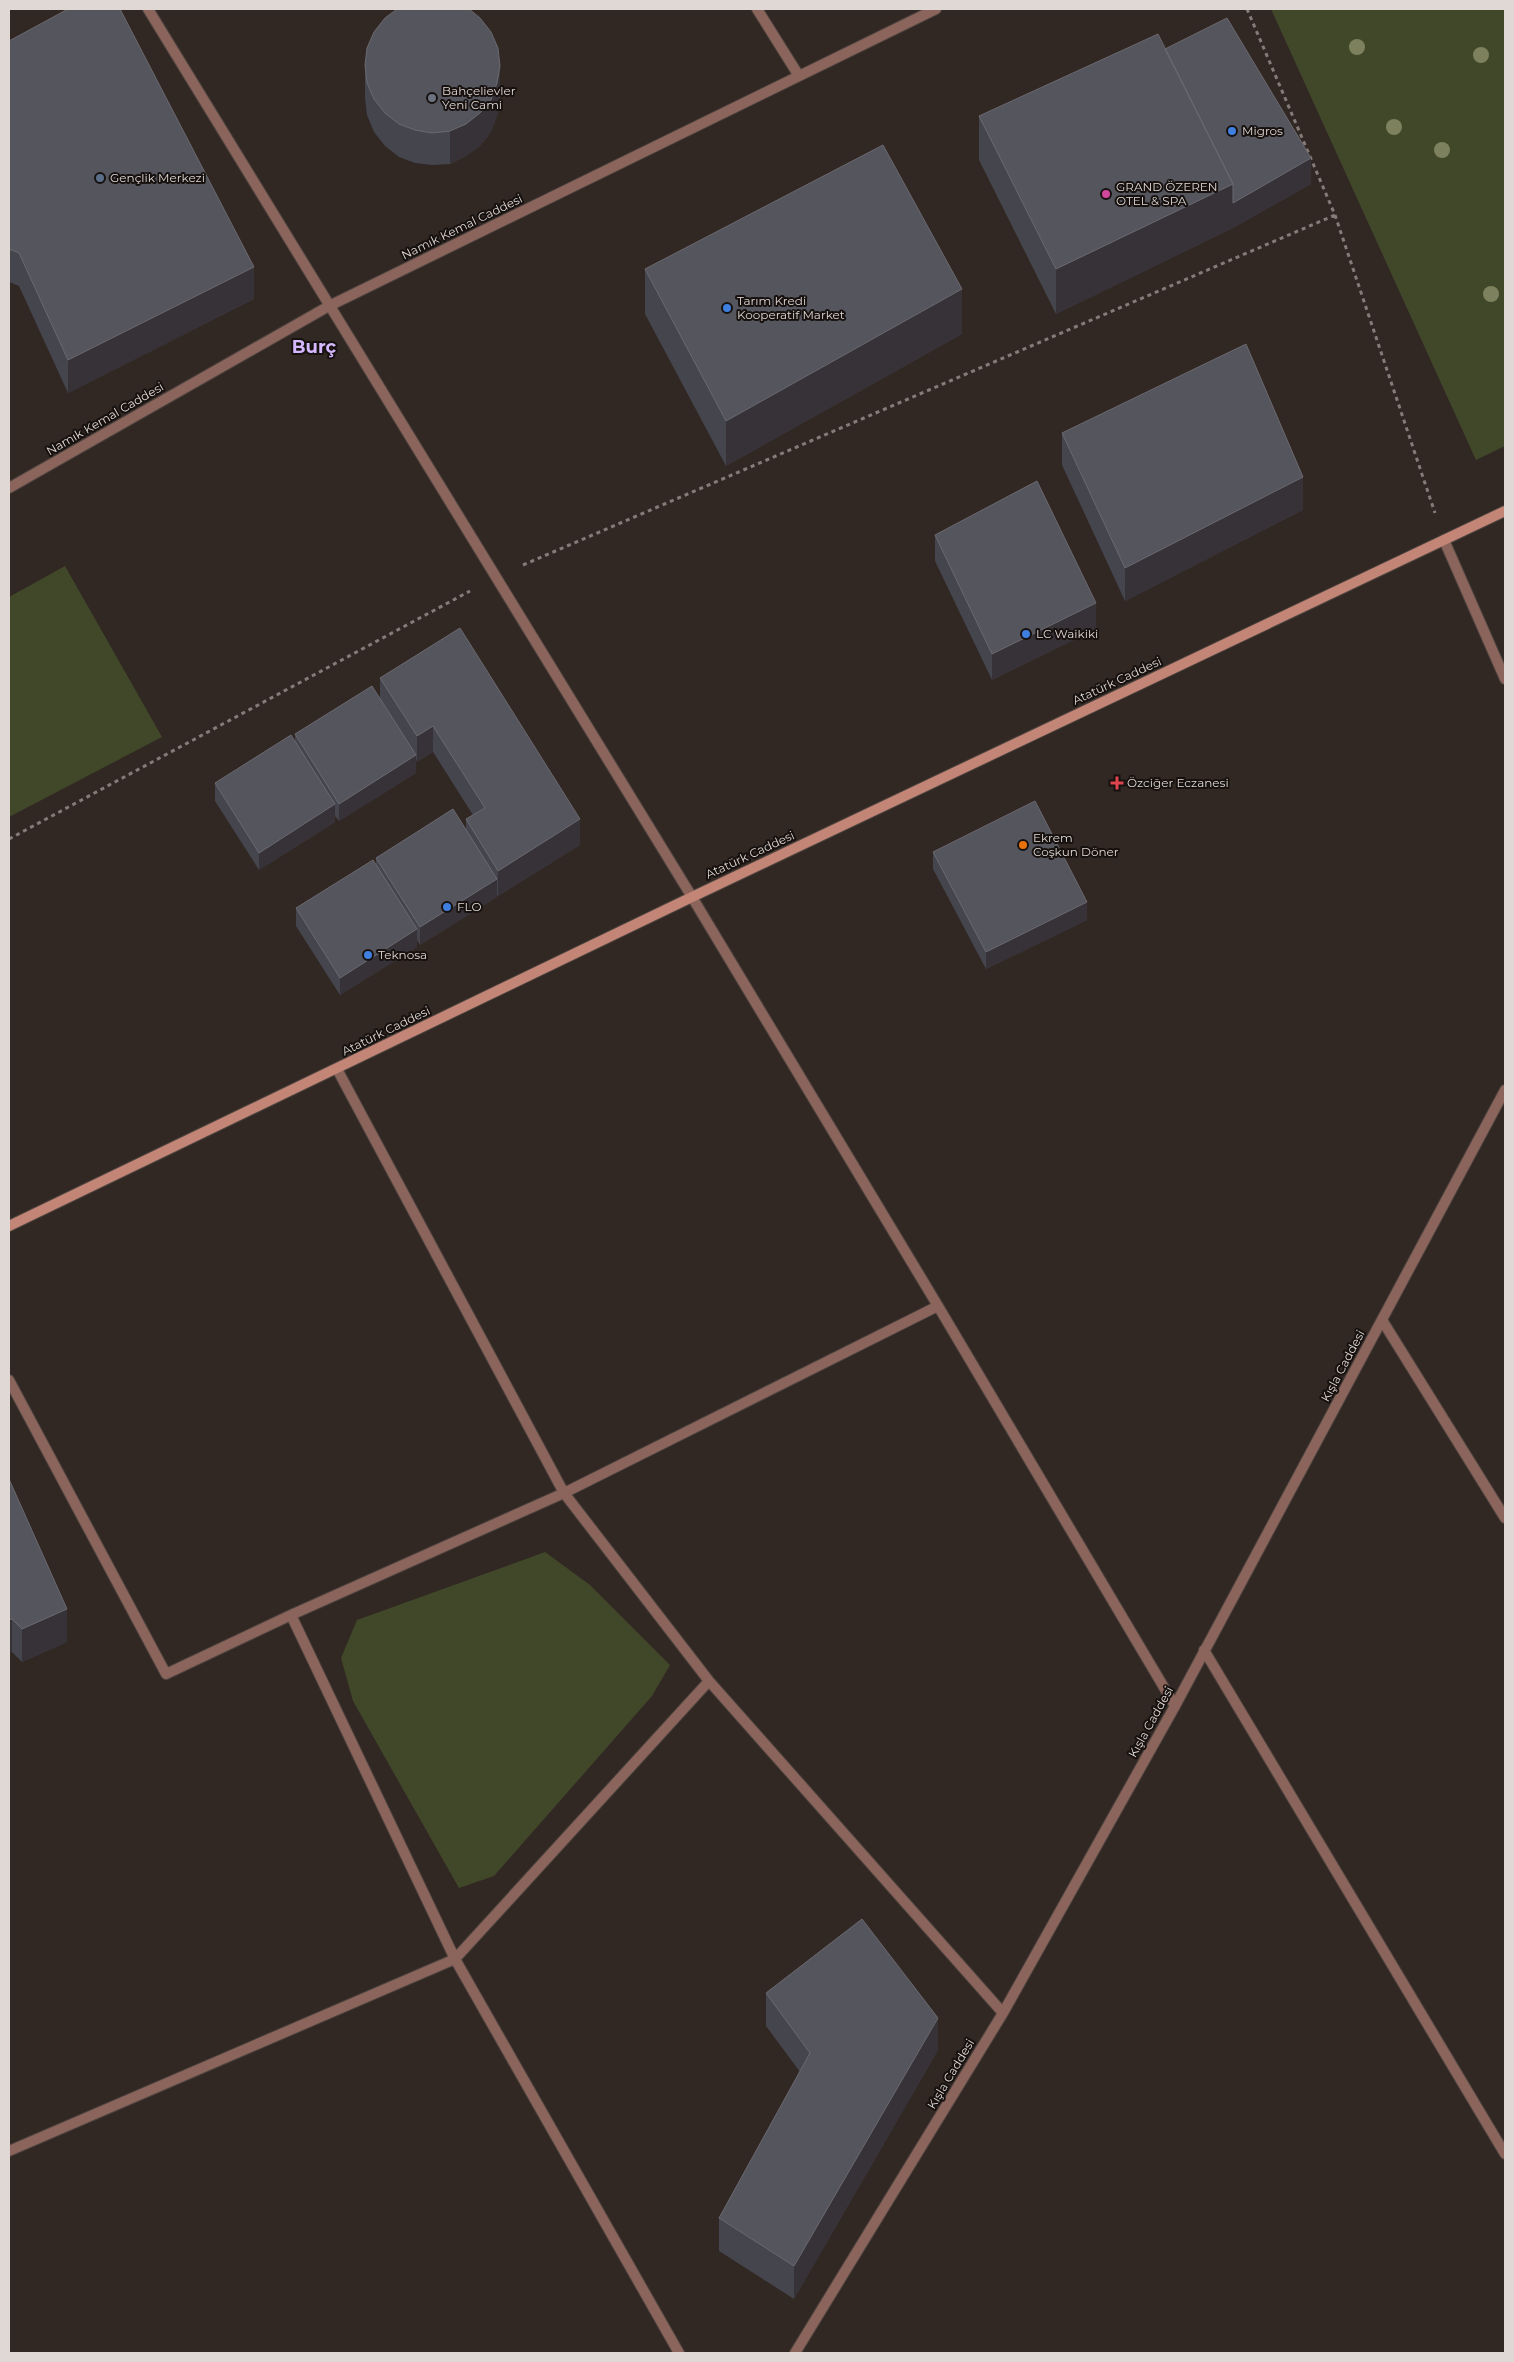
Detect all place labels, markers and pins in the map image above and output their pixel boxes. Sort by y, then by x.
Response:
place label: Bahçelievler Yeni Cami [442,83,516,112]
marker: Bahçelievler Yeni Cami [426,92,438,104]
place label: Migros [1242,123,1283,138]
marker: Migros [1226,125,1238,137]
place label: Gençlik Merkezi [110,170,205,185]
marker: Gençlik Merkezi [94,172,106,184]
place label: GRAND ÖZEREN OTEL & SPA [1116,179,1218,208]
marker: GRAND ÖZEREN OTEL & SPA [1100,188,1112,200]
place label: Tarım Kredi Kooperatif Market [737,293,845,322]
marker: Tarım Kredi Kooperatif Market [721,302,733,314]
place label: LC Waikiki [1036,626,1098,641]
marker: LC Waikiki [1020,628,1032,640]
place label: Özciğer Eczanesi [1127,775,1229,790]
marker: Özciğer Eczanesi [1111,777,1123,789]
place label: Ekrem Coşkun Döner [1033,830,1119,859]
marker: Ekrem Coşkun Döner [1017,839,1029,851]
place label: FLO [457,899,482,914]
marker: FLO [441,901,453,913]
place label: Teknosa [378,947,427,962]
marker: Teknosa [362,949,374,961]

